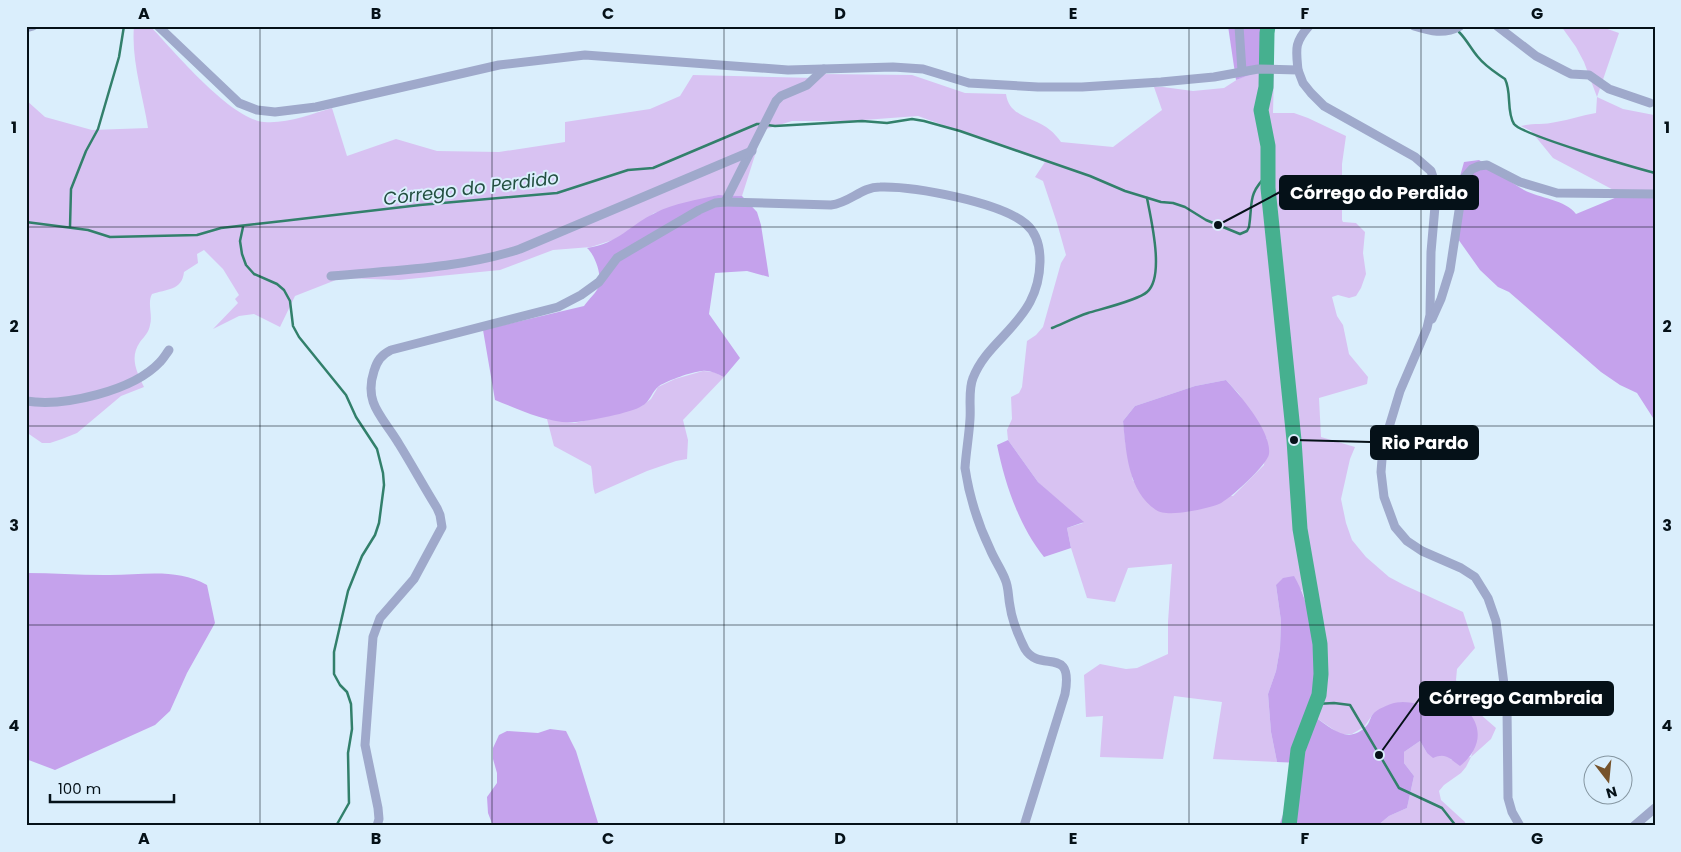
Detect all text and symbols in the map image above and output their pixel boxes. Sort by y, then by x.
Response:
text: A [138,2,150,25]
text: B [371,2,381,25]
text: C [602,2,614,25]
text: D [834,2,846,25]
text: E [1069,2,1077,25]
text: F [1301,2,1310,25]
text: G [1531,2,1543,25]
text: 1 [11,116,17,139]
text: 1 [1664,116,1670,139]
water label: Córrego do Perdido [382,165,560,211]
callout: Córrego do Perdido [1280,176,1478,209]
text: Córrego do Perdido [1290,180,1468,205]
text: 2 [9,315,19,338]
text: 2 [1662,315,1672,338]
callout: Rio Pardo [1371,426,1478,459]
text: Rio Pardo [1381,430,1469,455]
text: 3 [9,514,19,537]
text: 3 [1662,514,1672,537]
callout: Córrego Cambraia [1420,682,1613,715]
text: Córrego Cambraia [1429,685,1603,710]
text: 4 [9,714,20,737]
text: 4 [1662,714,1673,737]
north arrow [1584,754,1634,804]
scale bar [50,772,174,804]
text: 100 m [58,778,101,799]
text: N [1604,781,1619,804]
text: A [138,827,150,850]
text: B [371,827,381,850]
text: C [602,827,614,850]
text: D [834,827,846,850]
text: E [1069,827,1077,850]
text: F [1301,827,1310,850]
text: G [1531,827,1543,850]

